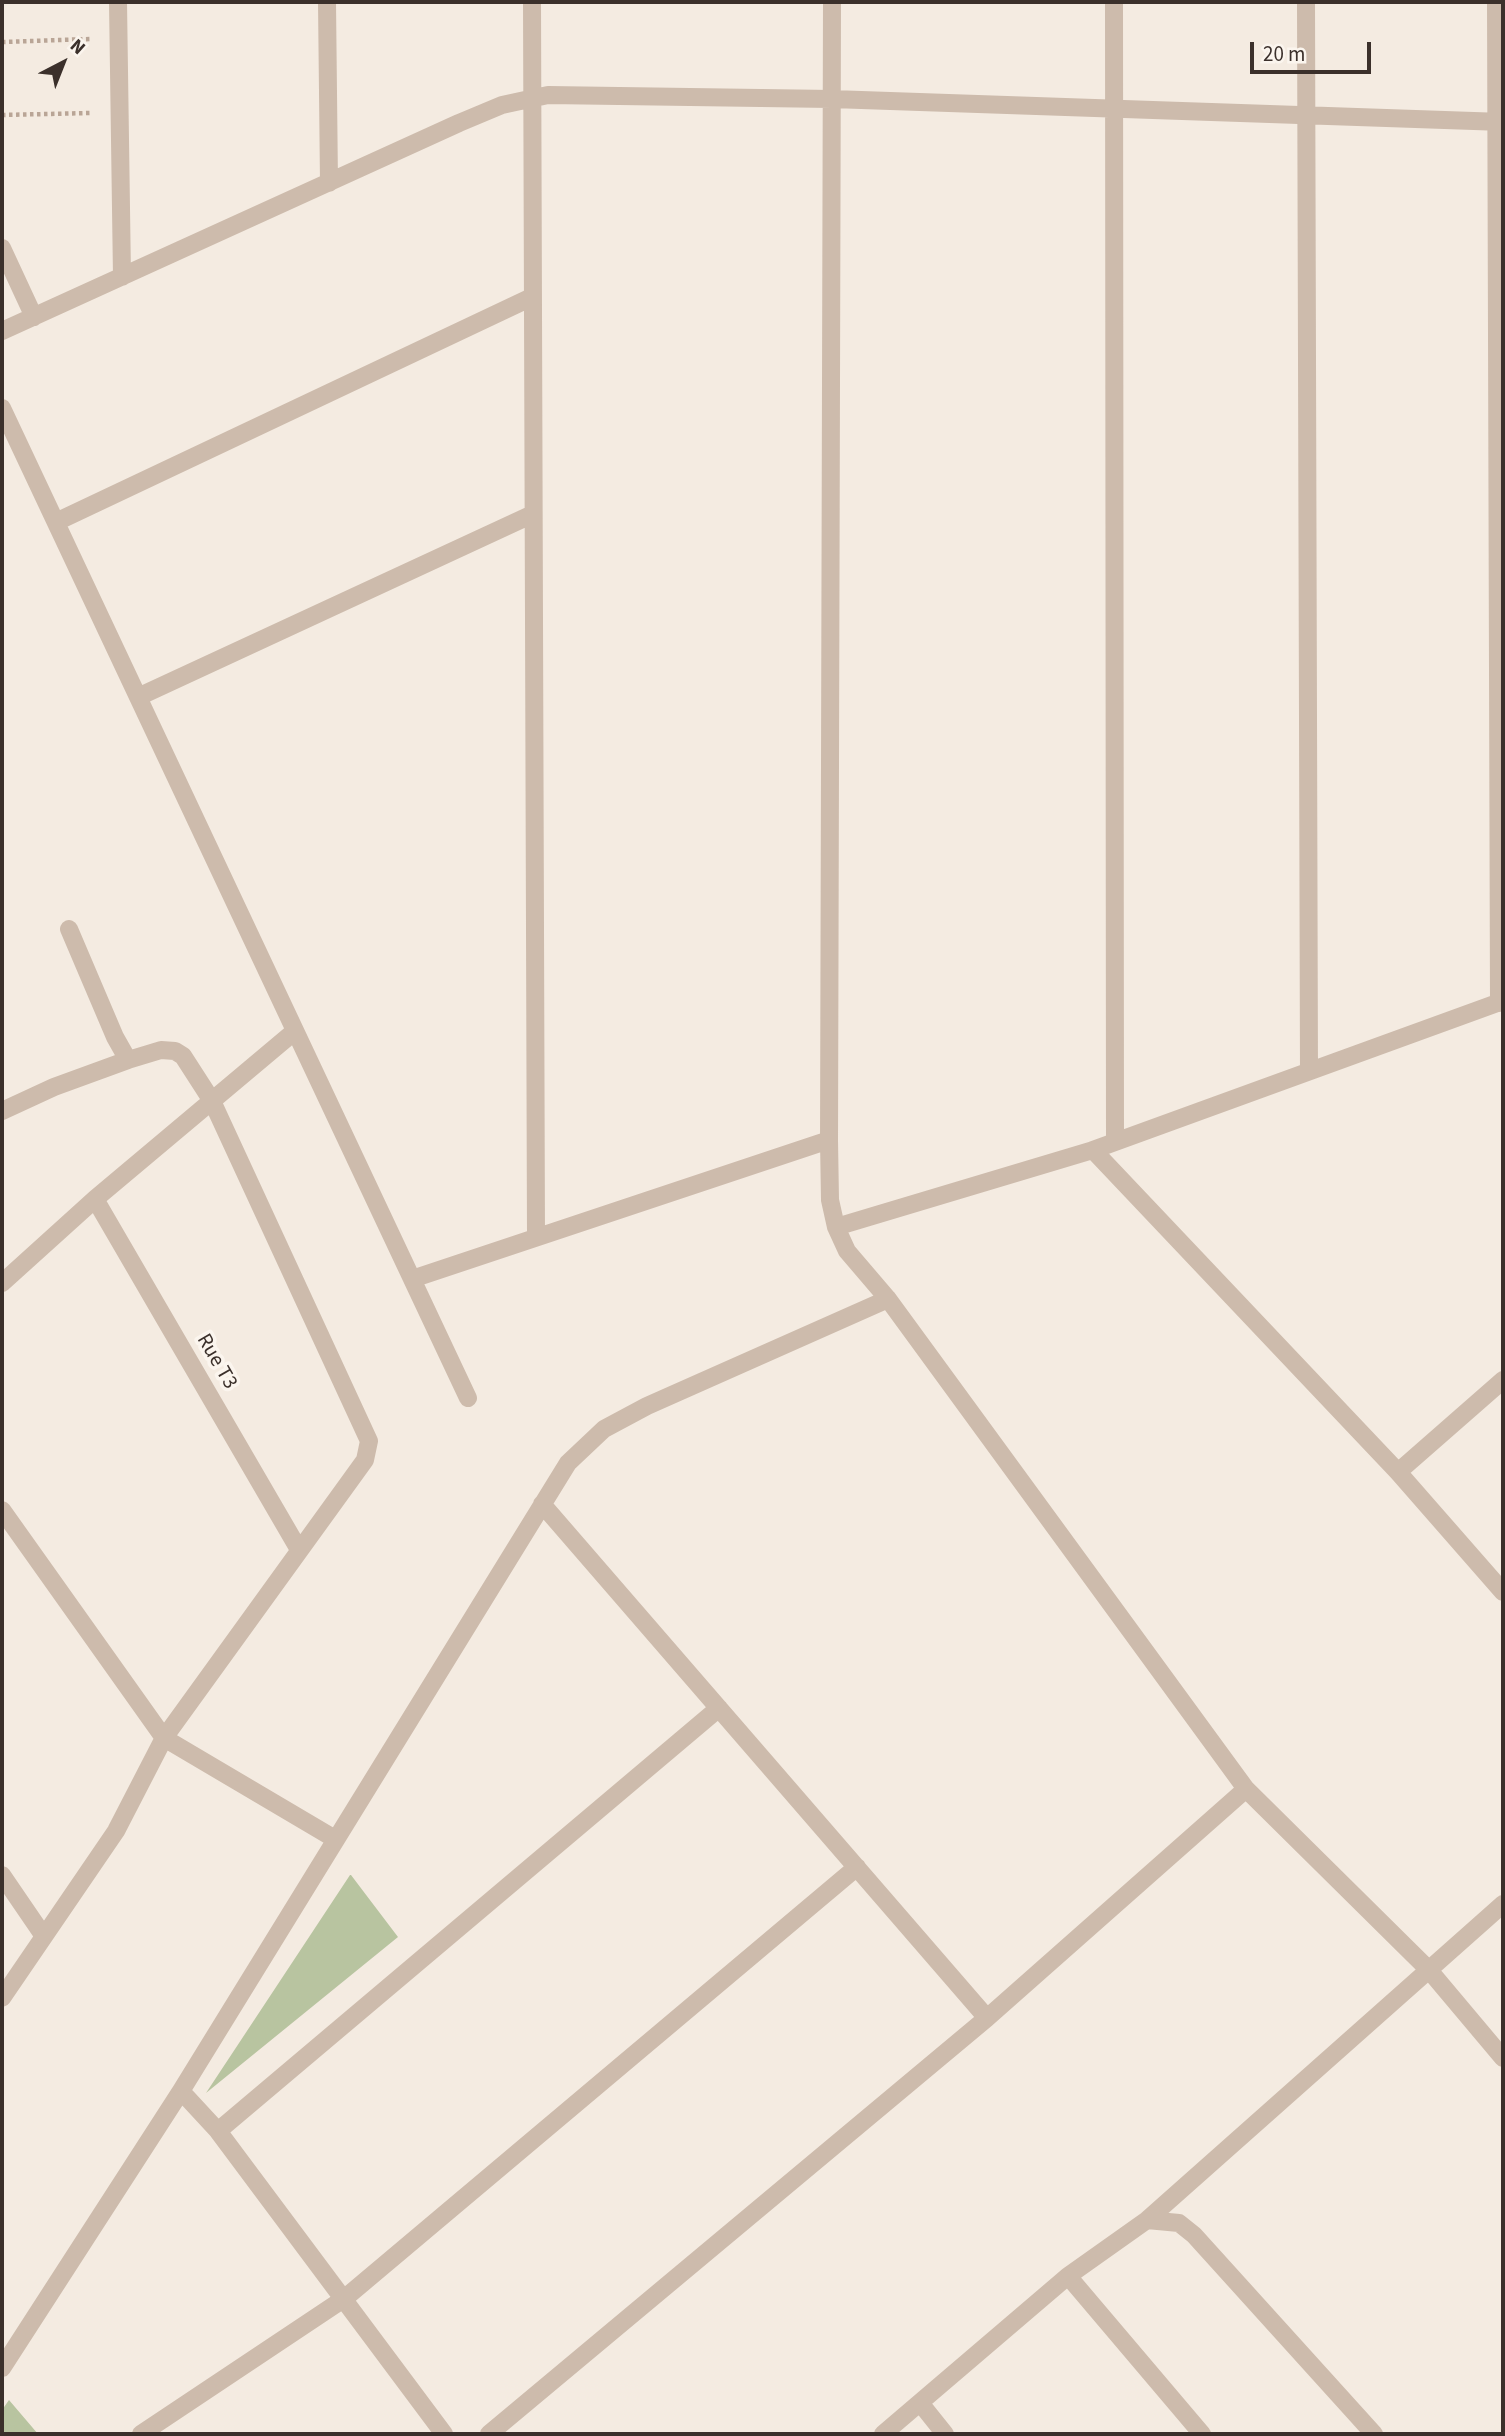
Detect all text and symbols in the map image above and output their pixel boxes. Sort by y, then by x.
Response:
north arrow [28,28,98,98]
scale bar [1253,28,1374,72]
text: N [64,33,91,61]
text: 20 m [1263,39,1305,69]
street label: Rue T3 [190,1330,242,1394]

